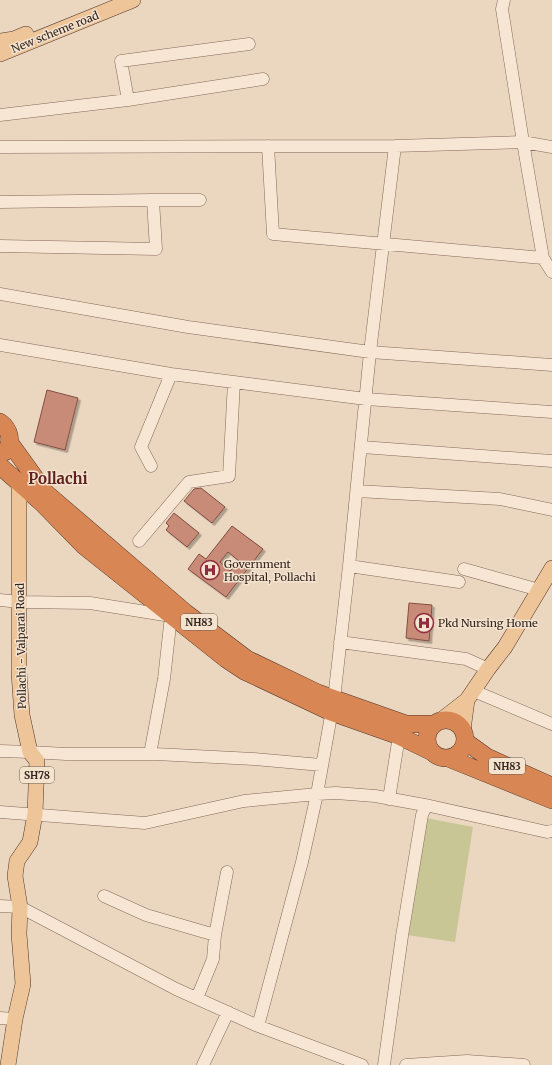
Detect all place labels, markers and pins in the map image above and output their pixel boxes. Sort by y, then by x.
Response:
place label: Government Hospital, Pollachi [224,557,316,584]
hospital icon: Government Hospital, Pollachi [199,559,221,581]
hospital icon: Pkd Nursing Home [413,612,435,634]
place label: Pkd Nursing Home [438,616,538,630]

